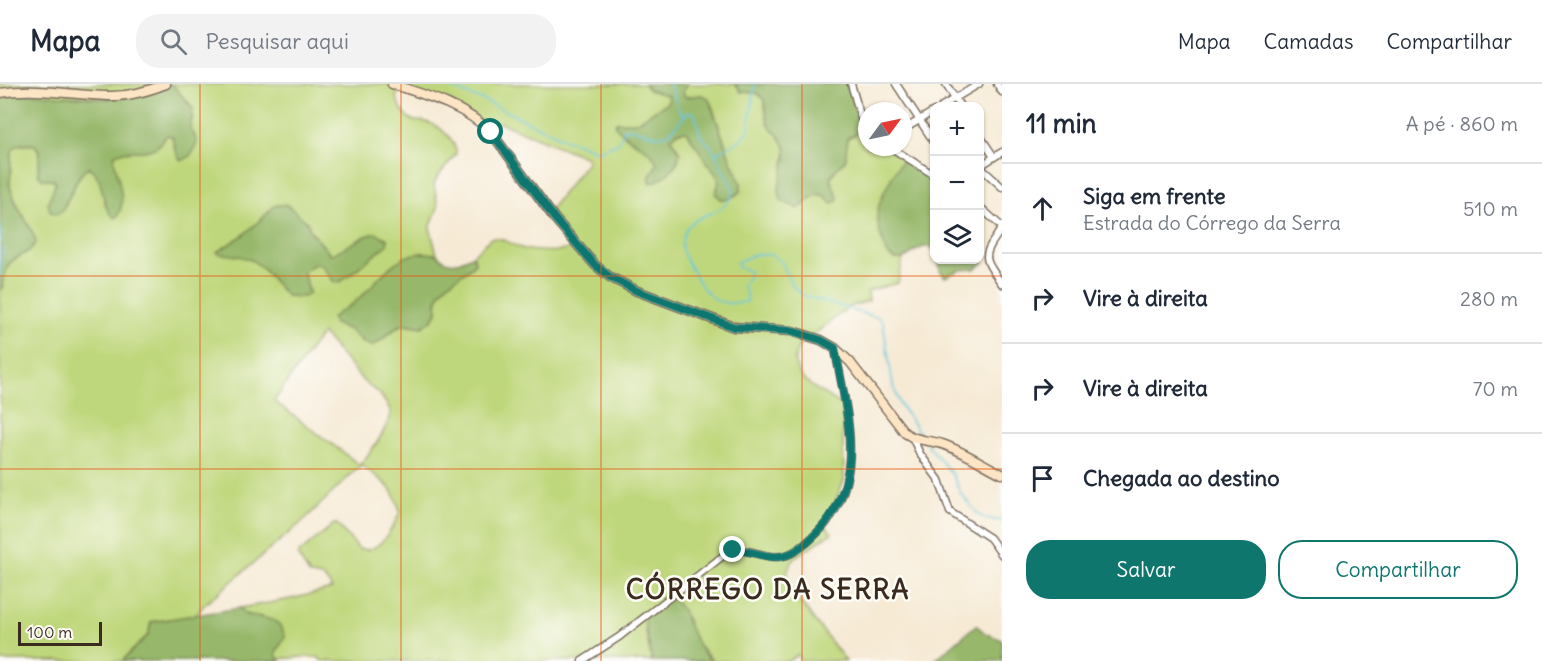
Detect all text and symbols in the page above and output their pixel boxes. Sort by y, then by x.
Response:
search box [136,14,556,68]
text: Mapa [30,23,100,59]
icon: search [157,25,190,58]
text: Pesquisar aqui [205,27,349,55]
text: Mapa [1178,28,1231,55]
text: Camadas [1264,28,1353,55]
text: Compartilhar [1386,28,1512,55]
north arrow [858,102,912,156]
map controls [930,102,984,264]
button: + [930,102,984,156]
text: 11 min [1026,107,1097,140]
text: A pé · 860 m [1406,111,1518,136]
route start [477,118,503,144]
button: − [930,156,984,210]
text: Siga em frente [1083,182,1226,210]
icon: ahead [1026,192,1059,225]
text: 510 m [1463,196,1518,221]
button: layers [930,210,984,264]
text: Estrada do Córrego da Serra [1083,210,1341,235]
icon: right [1026,282,1059,315]
text: Vire à direita [1083,284,1208,312]
text: 280 m [1460,286,1518,311]
icon: right [1026,372,1059,405]
text: Vire à direita [1083,374,1208,402]
text: 70 m [1473,376,1518,401]
icon: arrive [1026,462,1059,495]
text: Chegada ao destino [1083,464,1280,492]
route end [719,536,745,562]
button: Salvar [1026,540,1266,599]
button: Compartilhar [1278,540,1518,599]
district label: CÓRREGO DA SERRA [626,571,910,606]
scale bar [18,619,102,646]
text: 100 m [27,622,72,642]

